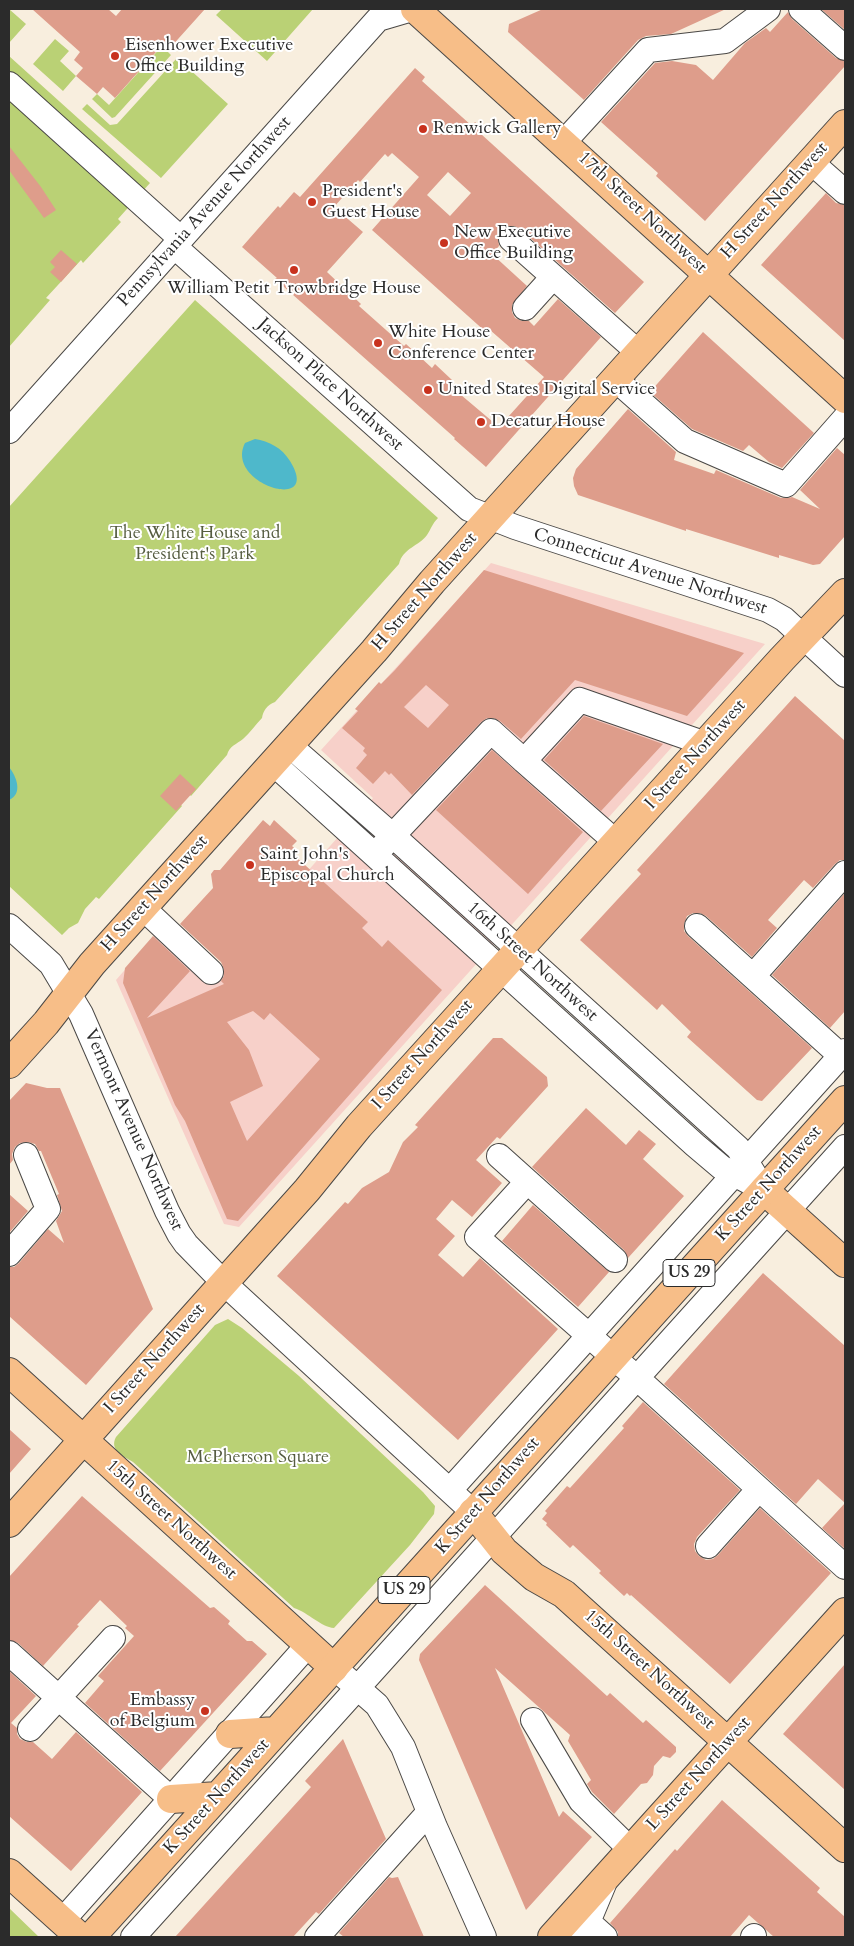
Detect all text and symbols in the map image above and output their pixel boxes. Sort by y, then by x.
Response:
place label: Eisenhower Executive Office Building [125,35,294,78]
marker: Eisenhower Executive Office Building [109,50,121,62]
street label: Pennsylvania Avenue Northwest [114,112,296,312]
place label: Renwick Gallery [433,118,561,140]
marker: Renwick Gallery [417,123,429,135]
street label: H Street Northwest [717,138,833,264]
street label: 17th Street Northwest [573,148,711,278]
place label: President's Guest House [322,181,420,223]
marker: President's Guest House [306,196,318,208]
place label: New Executive Office Building [454,222,573,264]
marker: New Executive Office Building [438,237,450,249]
marker: William Petit Trowbridge House [288,264,300,276]
place label: William Petit Trowbridge House [167,278,421,300]
street label: Jackson Place Northwest [253,314,407,456]
place label: White House Conference Center [388,322,534,364]
marker: White House Conference Center [372,337,384,349]
place label: United States Digital Service [438,379,655,401]
marker: United States Digital Service [422,384,434,396]
place label: Decatur House [491,411,606,433]
marker: Decatur House [475,416,487,428]
park label: The White House and President's Park [110,523,280,566]
street label: Connecticut Avenue Northwest [530,524,770,620]
street label: H Street Northwest [368,528,482,656]
street label: I Street Northwest [641,696,751,814]
street label: H Street Northwest [97,831,213,957]
place label: Saint John's Episcopal Church [260,844,395,886]
marker: Saint John's Episcopal Church [244,859,256,871]
street label: 16th Street Northwest [462,898,602,1026]
street label: I Street Northwest [368,996,478,1114]
street label: Vermont Avenue Northwest [79,1026,187,1234]
street label: K Street Northwest [711,1122,827,1246]
road number: US 29 [663,1260,715,1286]
street label: I Street Northwest [100,1300,210,1418]
street label: K Street Northwest [431,1433,545,1559]
park label: McPherson Square [187,1447,329,1469]
street label: 15th Street Northwest [101,1456,241,1584]
road number: US 29 [378,1576,430,1604]
street label: 15th Street Northwest [579,1606,719,1734]
place label: Embassy of Belgium [110,1690,195,1732]
marker: Embassy of Belgium [199,1705,211,1717]
street label: L Street Northwest [642,1713,756,1835]
street label: K Street Northwest [159,1735,275,1859]

